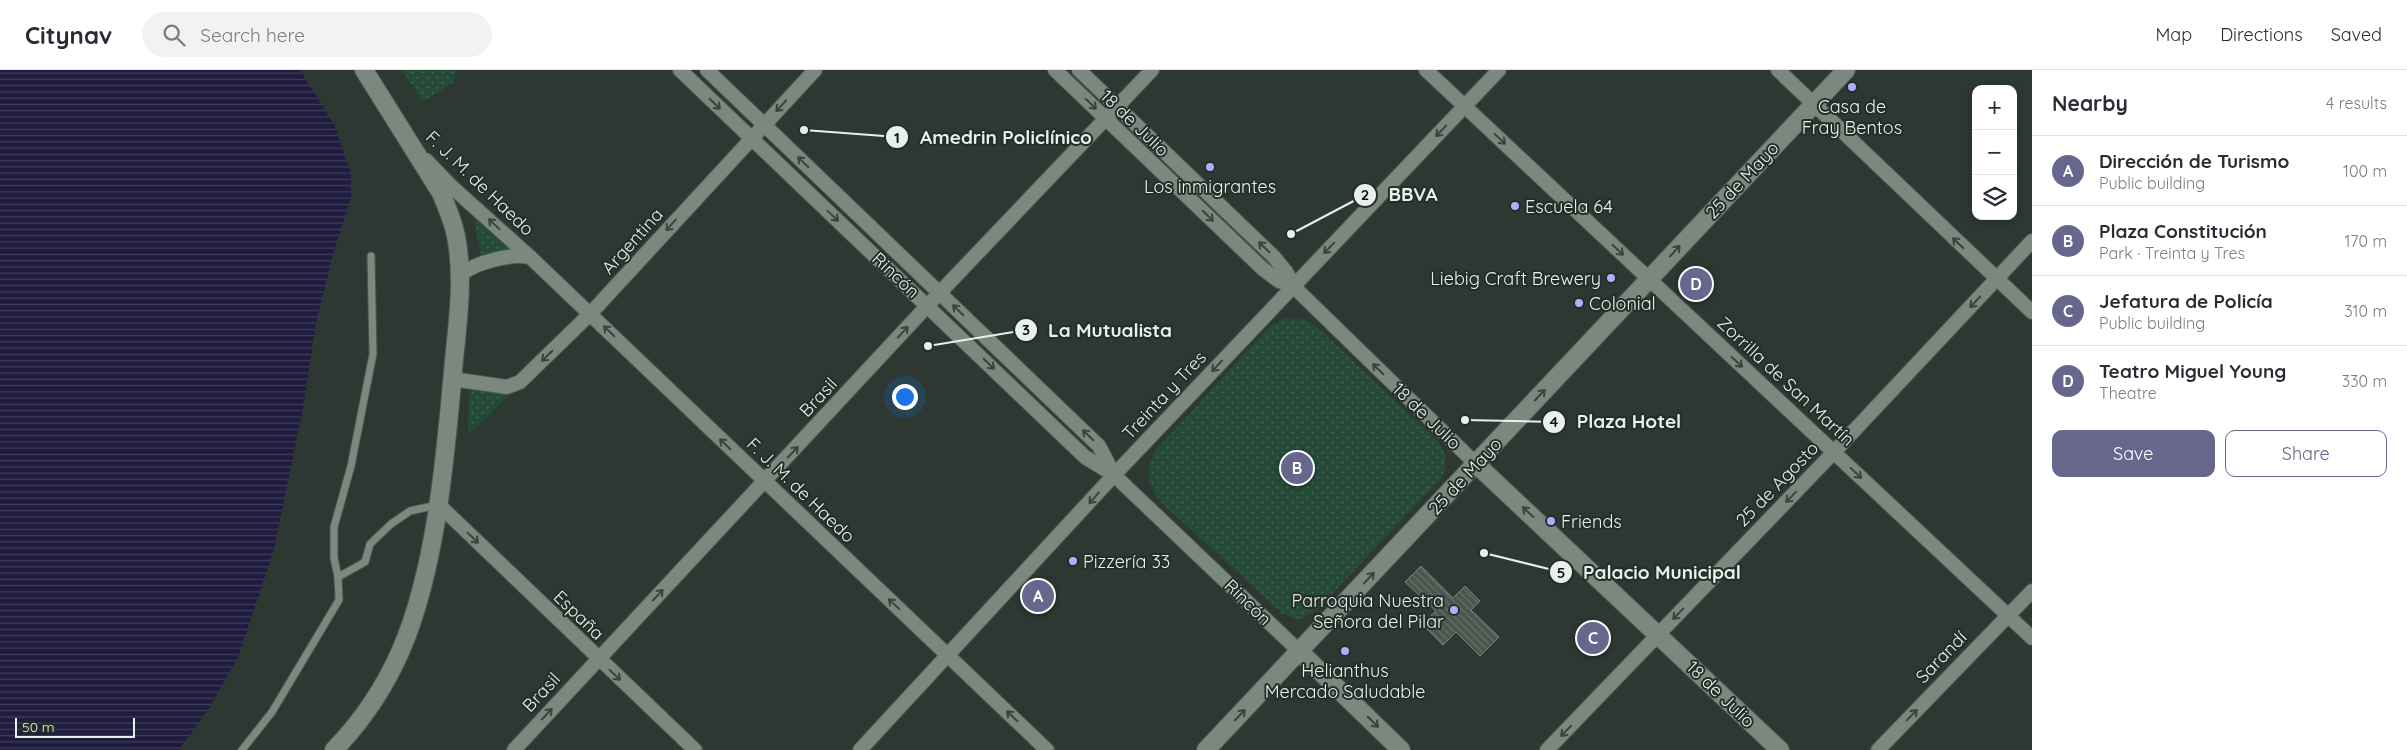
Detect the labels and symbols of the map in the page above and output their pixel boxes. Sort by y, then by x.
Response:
marker: Casa de Fray Bentos [1846,81,1858,93]
street label: 18 de Julio [1096,85,1174,161]
place label: Casa de Fray Bentos [1802,95,1902,139]
one-way arrow [709,98,722,110]
one-way arrow [1084,98,1097,110]
one-way arrow [775,99,787,112]
callout: Amedrin Policlínico [885,120,1102,154]
one-way arrow [1435,124,1447,137]
text: Amedrin Policlínico [920,125,1092,149]
street label: F. J. M. de Haedo [421,126,539,240]
text: 1 [894,128,900,147]
one-way arrow [1494,133,1506,145]
street label: 25 de Mayo [1700,137,1784,223]
one-way arrow [797,156,809,168]
marker: Los inmigrantes [1204,161,1216,173]
place label: Los inmigrantes [1144,175,1276,198]
callout: BBVA [1353,178,1447,212]
text: BBVA [1388,182,1438,206]
text: 2 [1361,185,1369,204]
place label: Escuela 64 [1525,195,1613,218]
marker: Escuela 64 [1509,200,1521,212]
street label: Argentina [596,203,668,279]
one-way arrow [827,210,840,222]
one-way arrow [1201,210,1214,222]
one-way arrow [488,218,501,230]
one-way arrow [666,219,677,232]
one-way arrow [1952,237,1964,249]
one-way arrow [1258,241,1271,253]
one-way arrow [1323,242,1335,254]
one-way arrow [1612,244,1625,256]
one-way arrow [1669,245,1681,257]
street label: Rincón [867,247,925,303]
pin: D [1680,265,1712,303]
place label: Liebig Craft Brewery [1430,267,1601,290]
marker: Liebig Craft Brewery [1605,272,1617,284]
place label: Colonial [1589,292,1656,315]
one-way arrow [1969,296,1981,309]
marker: Colonial [1573,297,1585,309]
one-way arrow [952,304,965,316]
street label: Zorrilla de San Martín [1712,311,1860,451]
callout: La Mutualista [1013,313,1182,347]
text: La Mutualista [1048,318,1172,342]
text: 3 [1022,320,1030,339]
one-way arrow [602,325,615,337]
one-way arrow [897,326,909,338]
street label: Treinta y Tres [1117,346,1211,444]
one-way arrow [542,349,554,361]
one-way arrow [1730,355,1743,367]
one-way arrow [982,358,995,370]
one-way arrow [1211,360,1223,373]
one-way arrow [1372,363,1384,375]
street label: Brasil [794,372,842,422]
street label: 18 de Julio [1388,378,1466,454]
your location [892,384,918,410]
one-way arrow [1534,389,1546,401]
callout: Plaza Hotel [1541,405,1691,439]
text: Plaza Hotel [1577,409,1681,433]
text: 4 [1550,412,1559,431]
one-way arrow [1082,429,1094,441]
street label: F. J. M. de Haedo [742,433,860,547]
street label: 25 de Mayo [1423,433,1507,519]
street label: 25 de Agosto [1731,437,1823,531]
one-way arrow [719,438,732,450]
one-way arrow [787,445,799,458]
pin: B [1281,449,1313,487]
one-way arrow [1849,467,1862,479]
one-way arrow [1785,490,1797,503]
one-way arrow [1088,491,1100,504]
one-way arrow [1522,506,1535,518]
place label: Friends [1561,510,1622,533]
marker: Friends [1545,515,1557,527]
one-way arrow [466,532,479,544]
place label: Pizzería 33 [1083,550,1170,573]
marker: Pizzería 33 [1067,555,1079,567]
callout: Palacio Municipal [1548,555,1751,589]
text: Palacio Municipal [1583,560,1741,584]
text: 5 [1557,563,1565,582]
one-way arrow [1363,572,1375,584]
street label: Rincón [1220,574,1276,630]
pin: A [1022,577,1054,615]
street label: España [549,585,609,645]
one-way arrow [652,589,664,602]
place label: Parroquia Nuestra Señora del Pilar [1292,589,1444,633]
one-way arrow [887,598,900,610]
marker: Parroquia Nuestra Señora del Pilar [1448,604,1460,616]
one-way arrow [1672,608,1684,620]
pin: C [1577,619,1609,657]
street label: Sarandí [1911,626,1972,688]
marker: Helianthus Mercado Saludable [1339,645,1351,657]
street label: 18 de Julio [1682,656,1760,732]
place label: Helianthus Mercado Saludable [1265,659,1425,703]
street label: Brasil [517,667,565,717]
one-way arrow [609,669,621,681]
one-way arrow [541,708,553,721]
one-way arrow [1234,709,1246,721]
one-way arrow [1906,709,1918,721]
one-way arrow [1005,710,1018,722]
scale bar [15,715,135,738]
one-way arrow [1367,716,1379,728]
one-way arrow [1560,725,1572,737]

